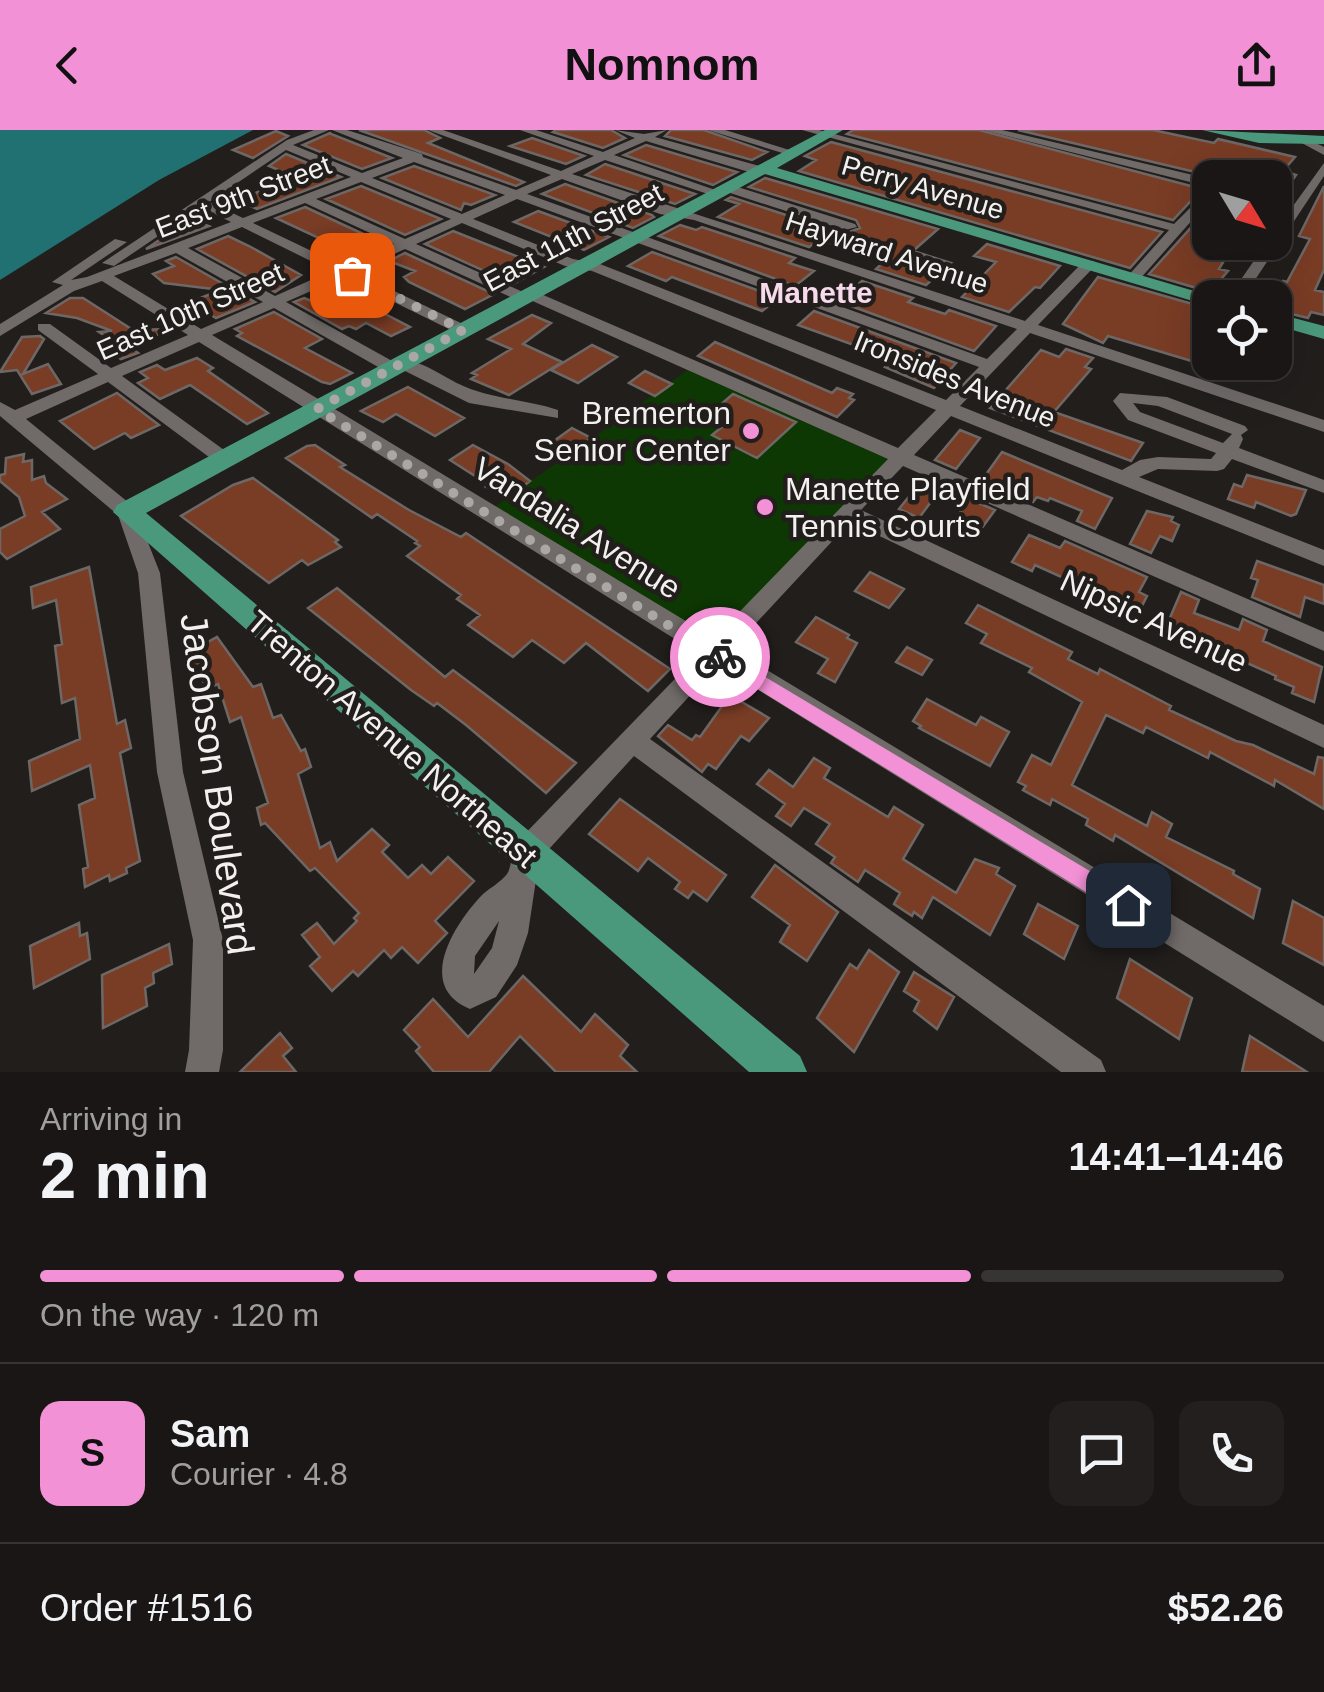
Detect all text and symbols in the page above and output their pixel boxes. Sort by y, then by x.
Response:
icon: back [40,38,95,93]
icon: share [1229,38,1284,93]
text: Nomnom [565,39,760,90]
street label: East 9th Street [151,149,335,244]
street label: Perry Avenue [838,149,1008,225]
north arrow [1192,160,1292,260]
map controls [1192,160,1292,380]
street label: East 11th Street [478,177,668,298]
street label: Hayward Avenue [782,205,992,300]
pin [310,233,395,318]
icon: bag [325,248,380,303]
street label: East 10th Street [92,256,288,366]
district label: Manette [759,276,873,309]
button: locate [1192,280,1292,380]
street label: Ironsides Avenue [850,325,1060,434]
place label: Bremerton Senior Center [534,395,731,468]
marker: Bremerton Senior Center [740,420,762,442]
street label: Vandalia Avenue [467,450,687,606]
place label: Manette Playfield Tennis Courts [785,471,1030,544]
marker: Manette Playfield Tennis Courts [754,496,776,518]
street label: Nipsic Avenue [1055,562,1253,680]
street label: Trenton Avenue Northeast [240,603,544,875]
courier [670,607,770,707]
street label: Jacobson Boulevard [172,611,262,957]
icon: bike [693,630,748,685]
pin [1086,863,1171,948]
icon: home [1101,878,1156,933]
text: Arriving in [40,1101,182,1137]
text: 14:41–14:46 [1068,1136,1284,1178]
text: 2 min [40,1139,210,1212]
text: On the way · 120 m [40,1297,319,1333]
button: chat [1049,1401,1154,1506]
button: phone [1179,1401,1284,1506]
text: Sam [170,1413,250,1455]
text: S [80,1432,105,1474]
text: Courier · 4.8 [170,1456,348,1492]
text: Order #1516 [40,1587,253,1629]
text: $52.26 [1168,1587,1284,1629]

